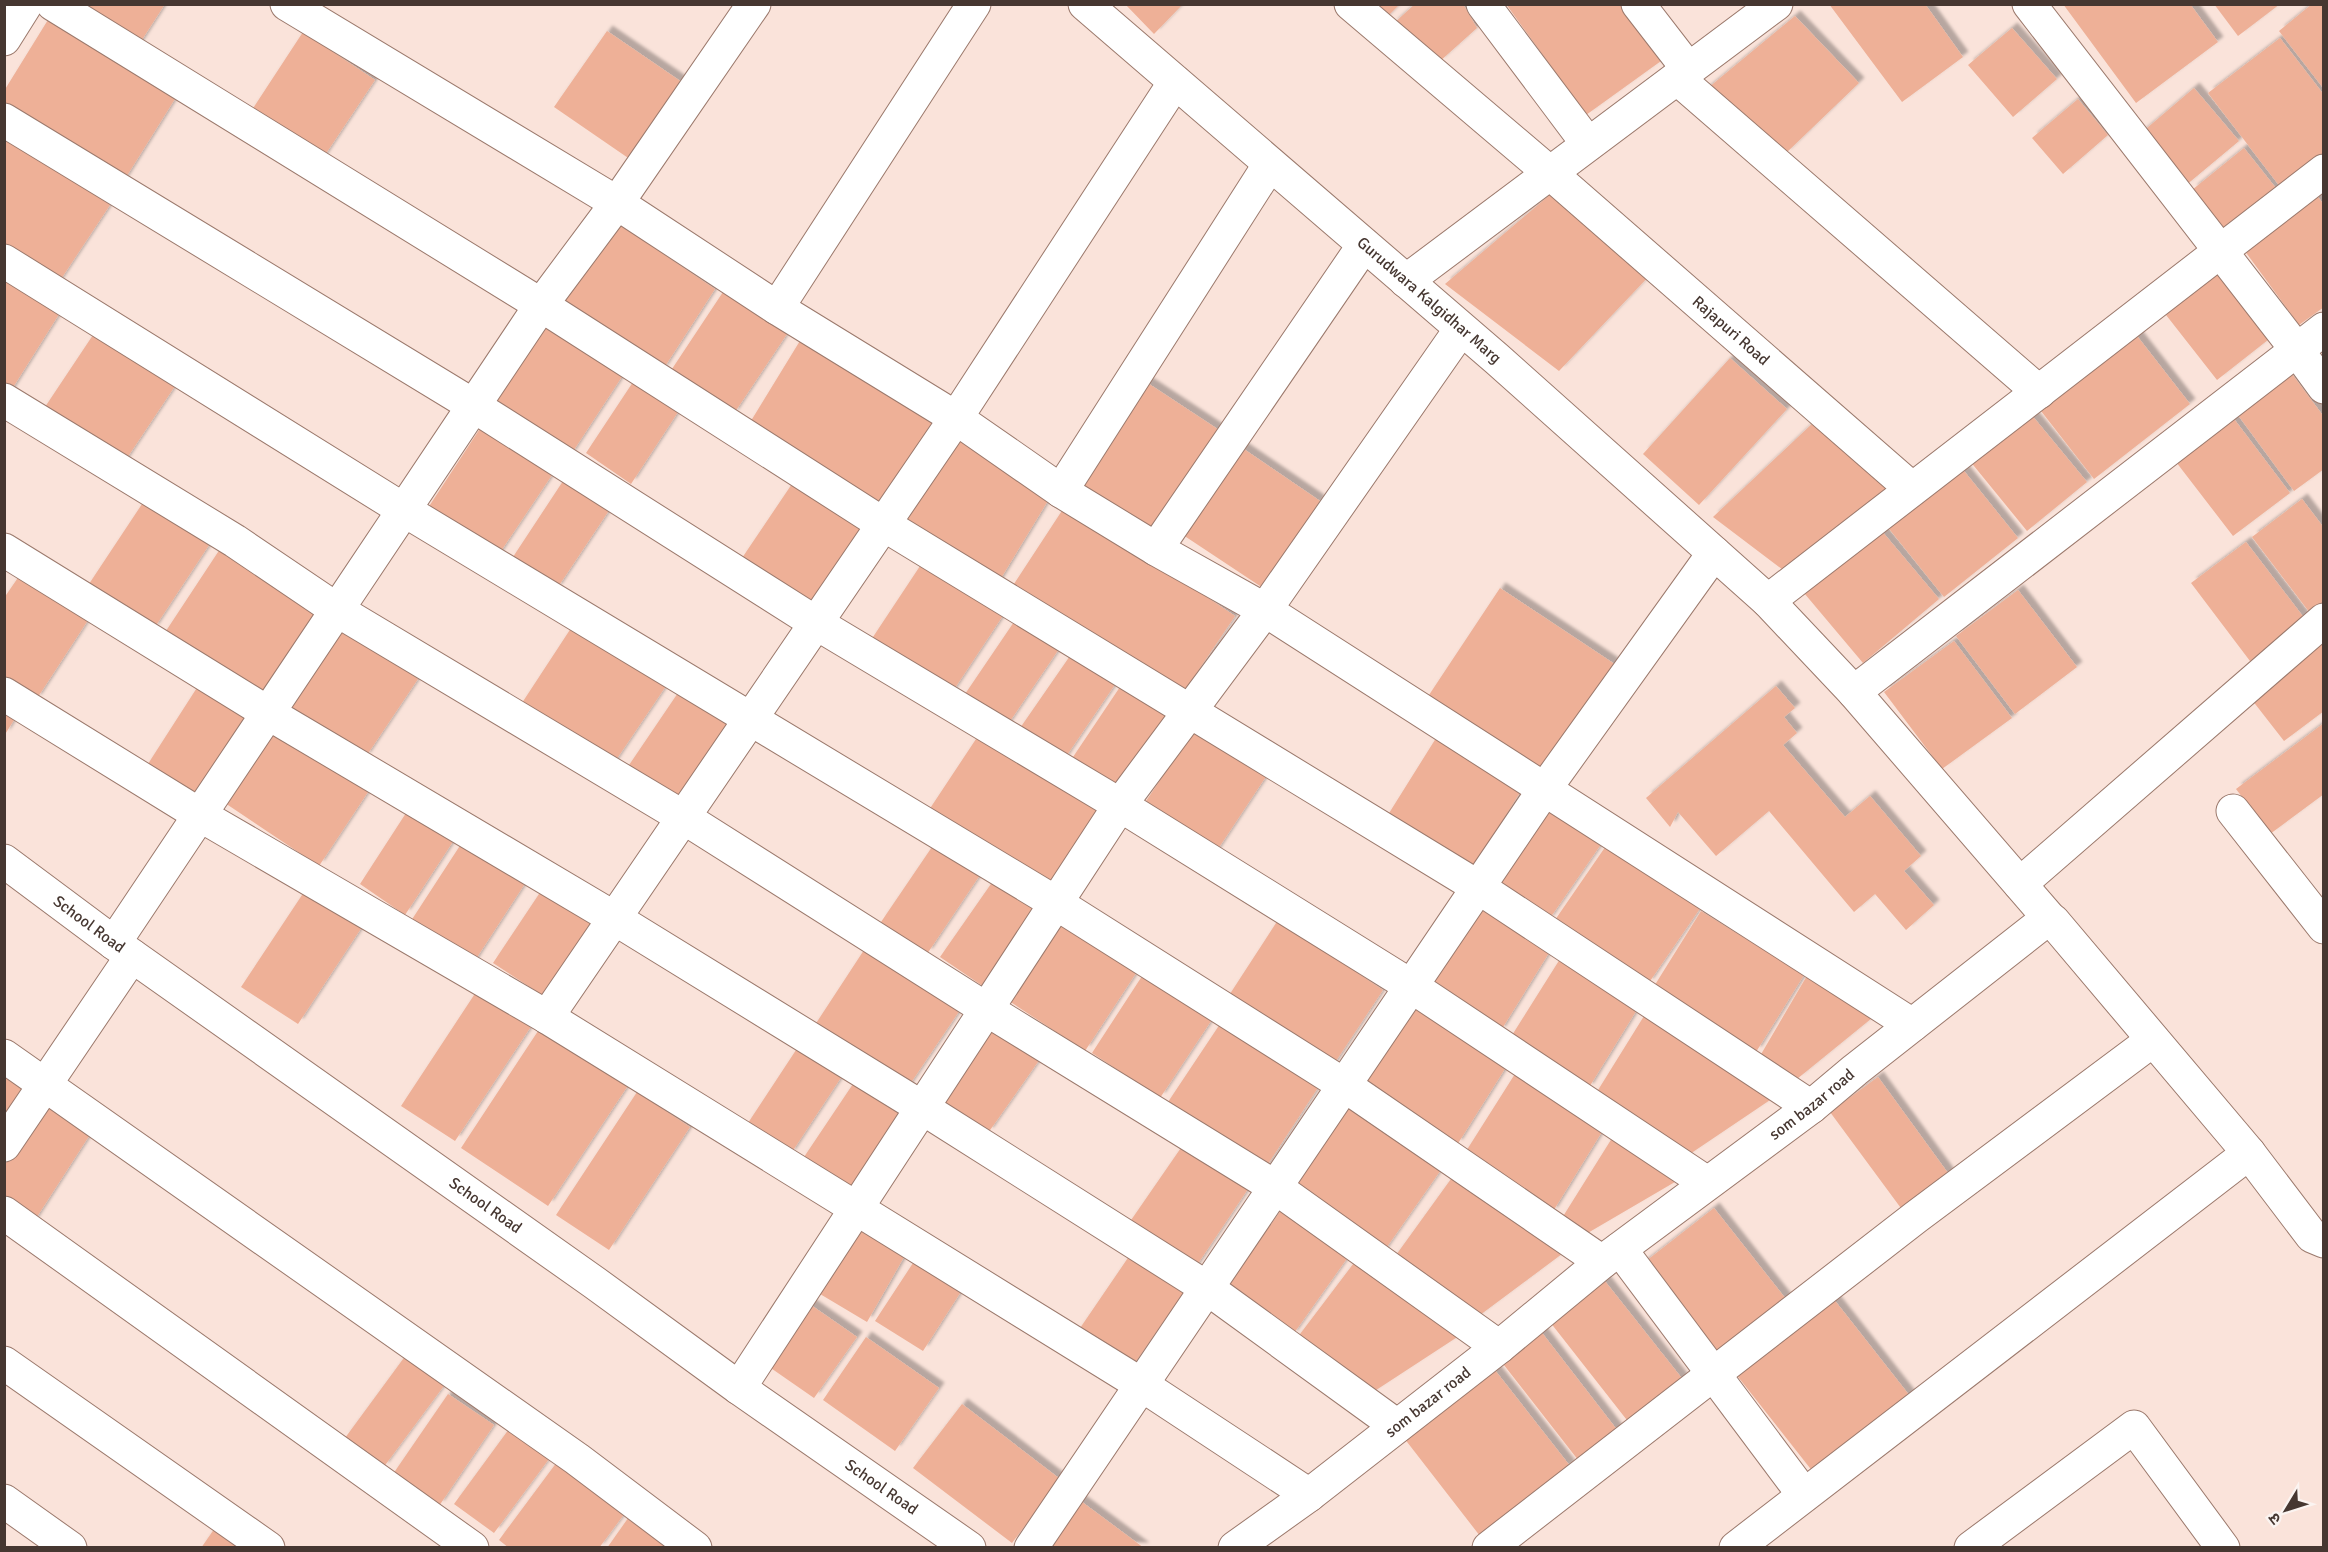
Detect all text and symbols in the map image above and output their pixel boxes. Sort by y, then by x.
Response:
street label: Gurudwara Kalgidhar Marg [1353,233,1505,368]
street label: Rajapuri Road [1688,292,1773,370]
street label: School Road [49,891,129,957]
street label: som bazar road [1765,1065,1859,1144]
street label: School Road [445,1173,526,1238]
street label: som bazar road [1381,1363,1475,1442]
street label: School Road [841,1455,922,1519]
north arrow [2256,1480,2316,1540]
text: उ [2264,1508,2286,1528]

